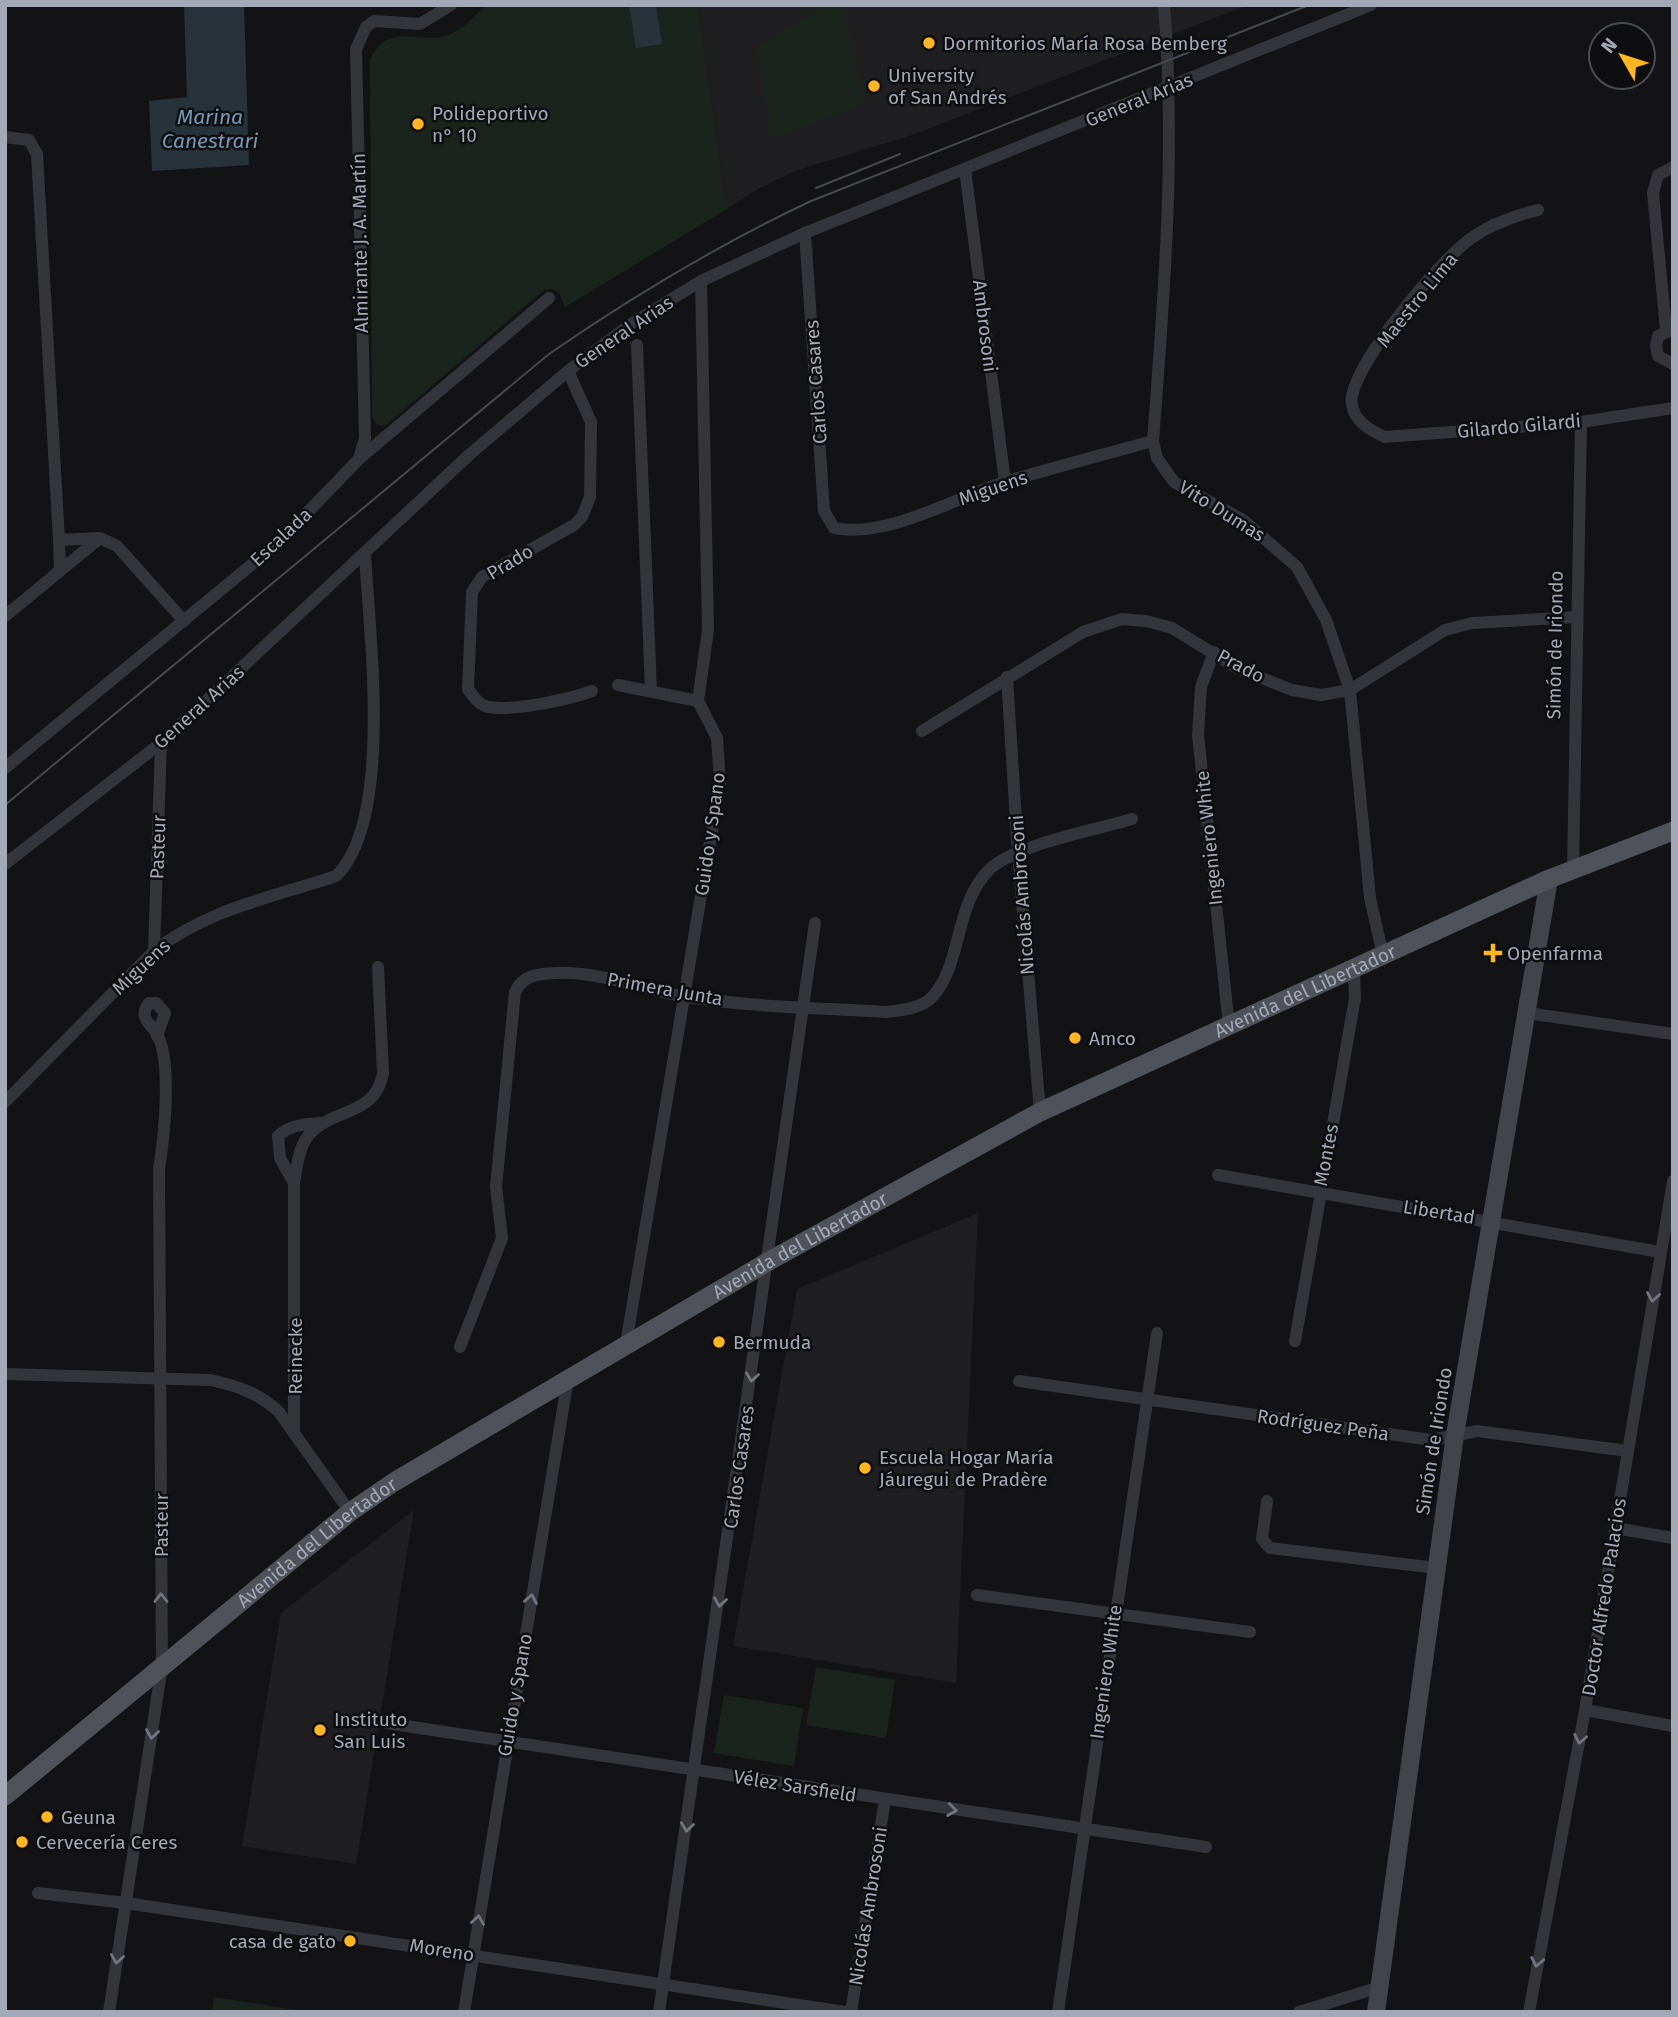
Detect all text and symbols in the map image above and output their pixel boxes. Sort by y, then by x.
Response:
north arrow [1587,21,1657,91]
place label: Dormitorios María Rosa Bemberg [943,32,1227,55]
text: N [1596,33,1622,58]
marker: Dormitorios María Rosa Bemberg [921,35,937,51]
place label: University of San Andrés [888,64,1007,109]
street label: General Arias [1082,68,1196,132]
marker: University of San Andrés [866,78,882,94]
place label: Polideportivo n° 10 [432,102,549,147]
water label: Marina Canestrari [162,104,258,154]
marker: Polideportivo n° 10 [410,116,426,132]
street label: Almirante J. A. Martín [347,153,373,333]
street label: Maestro Lima [1372,248,1462,352]
street label: Ambrosoni [968,279,1002,373]
street label: General Arias [570,291,678,373]
street label: Carlos Casares [800,319,832,445]
street label: Gilardo Gilardi [1456,409,1582,443]
street label: Miguens [956,465,1031,510]
street label: Vito Dumas [1175,475,1269,547]
street label: Escalada [246,503,316,571]
street label: Prado [483,539,537,585]
street label: Simón de Iriondo [1542,570,1568,720]
street label: Prado [1213,644,1269,688]
street label: General Arias [149,660,249,754]
street label: Ingeniero White [1190,769,1228,907]
street label: Guido y Spano [690,771,730,897]
street label: Pasteur [145,814,171,880]
street label: Nicolás Ambrosoni [1005,814,1039,976]
street label: Miguens [107,934,175,1000]
street label: Avenida del Libertador [1211,939,1400,1042]
place label: Openfarma [1507,942,1603,965]
marker: Openfarma [1485,945,1501,961]
street label: Primera Junta [605,968,725,1010]
place label: Amco [1089,1027,1136,1050]
marker: Amco [1067,1030,1083,1046]
street label: Montes [1309,1122,1343,1188]
street label: Avenida del Libertador [708,1187,892,1303]
street label: Libertad [1402,1195,1476,1229]
one-way arrow [1646,1291,1661,1303]
street label: Reinecke [284,1317,307,1395]
place label: Bermuda [733,1331,811,1354]
marker: Bermuda [711,1334,727,1350]
street label: Simón de Iriondo [1411,1366,1457,1516]
one-way arrow [745,1371,760,1383]
street label: Carlos Casares [719,1404,759,1530]
street label: Rodríguez Peña [1256,1404,1390,1446]
place label: Escuela Hogar María Jáuregui de Pradère [879,1446,1053,1491]
marker: Escuela Hogar María Jáuregui de Pradère [857,1460,873,1476]
street label: Avenida del Libertador [232,1472,401,1612]
street label: Pasteur [150,1492,173,1557]
street label: Doctor Alfredo Palacios [1577,1496,1631,1698]
one-way arrow [153,1592,169,1603]
one-way arrow [523,1593,538,1605]
one-way arrow [712,1596,727,1608]
street label: Ingeniero White [1085,1603,1127,1741]
street label: Guido y Spano [493,1632,537,1758]
place label: Instituto San Luis [334,1708,407,1753]
marker: Instituto San Luis [312,1722,328,1738]
one-way arrow [144,1728,159,1740]
one-way arrow [1573,1733,1588,1745]
street label: Vélez Sarsfield [732,1765,858,1807]
one-way arrow [946,1802,958,1817]
place label: Geuna [61,1806,116,1829]
marker: Geuna [39,1809,55,1825]
one-way arrow [680,1821,695,1833]
street label: Nicolás Ambrosoni [844,1825,892,1987]
place label: Cervecería Ceres [36,1831,177,1854]
marker: Cervecería Ceres [14,1834,30,1850]
one-way arrow [470,1914,485,1926]
place label: casa de gato [229,1930,336,1953]
marker: casa de gato [342,1933,358,1949]
street label: Moreno [408,1934,476,1966]
one-way arrow [110,1953,125,1965]
one-way arrow [1531,1956,1546,1968]

